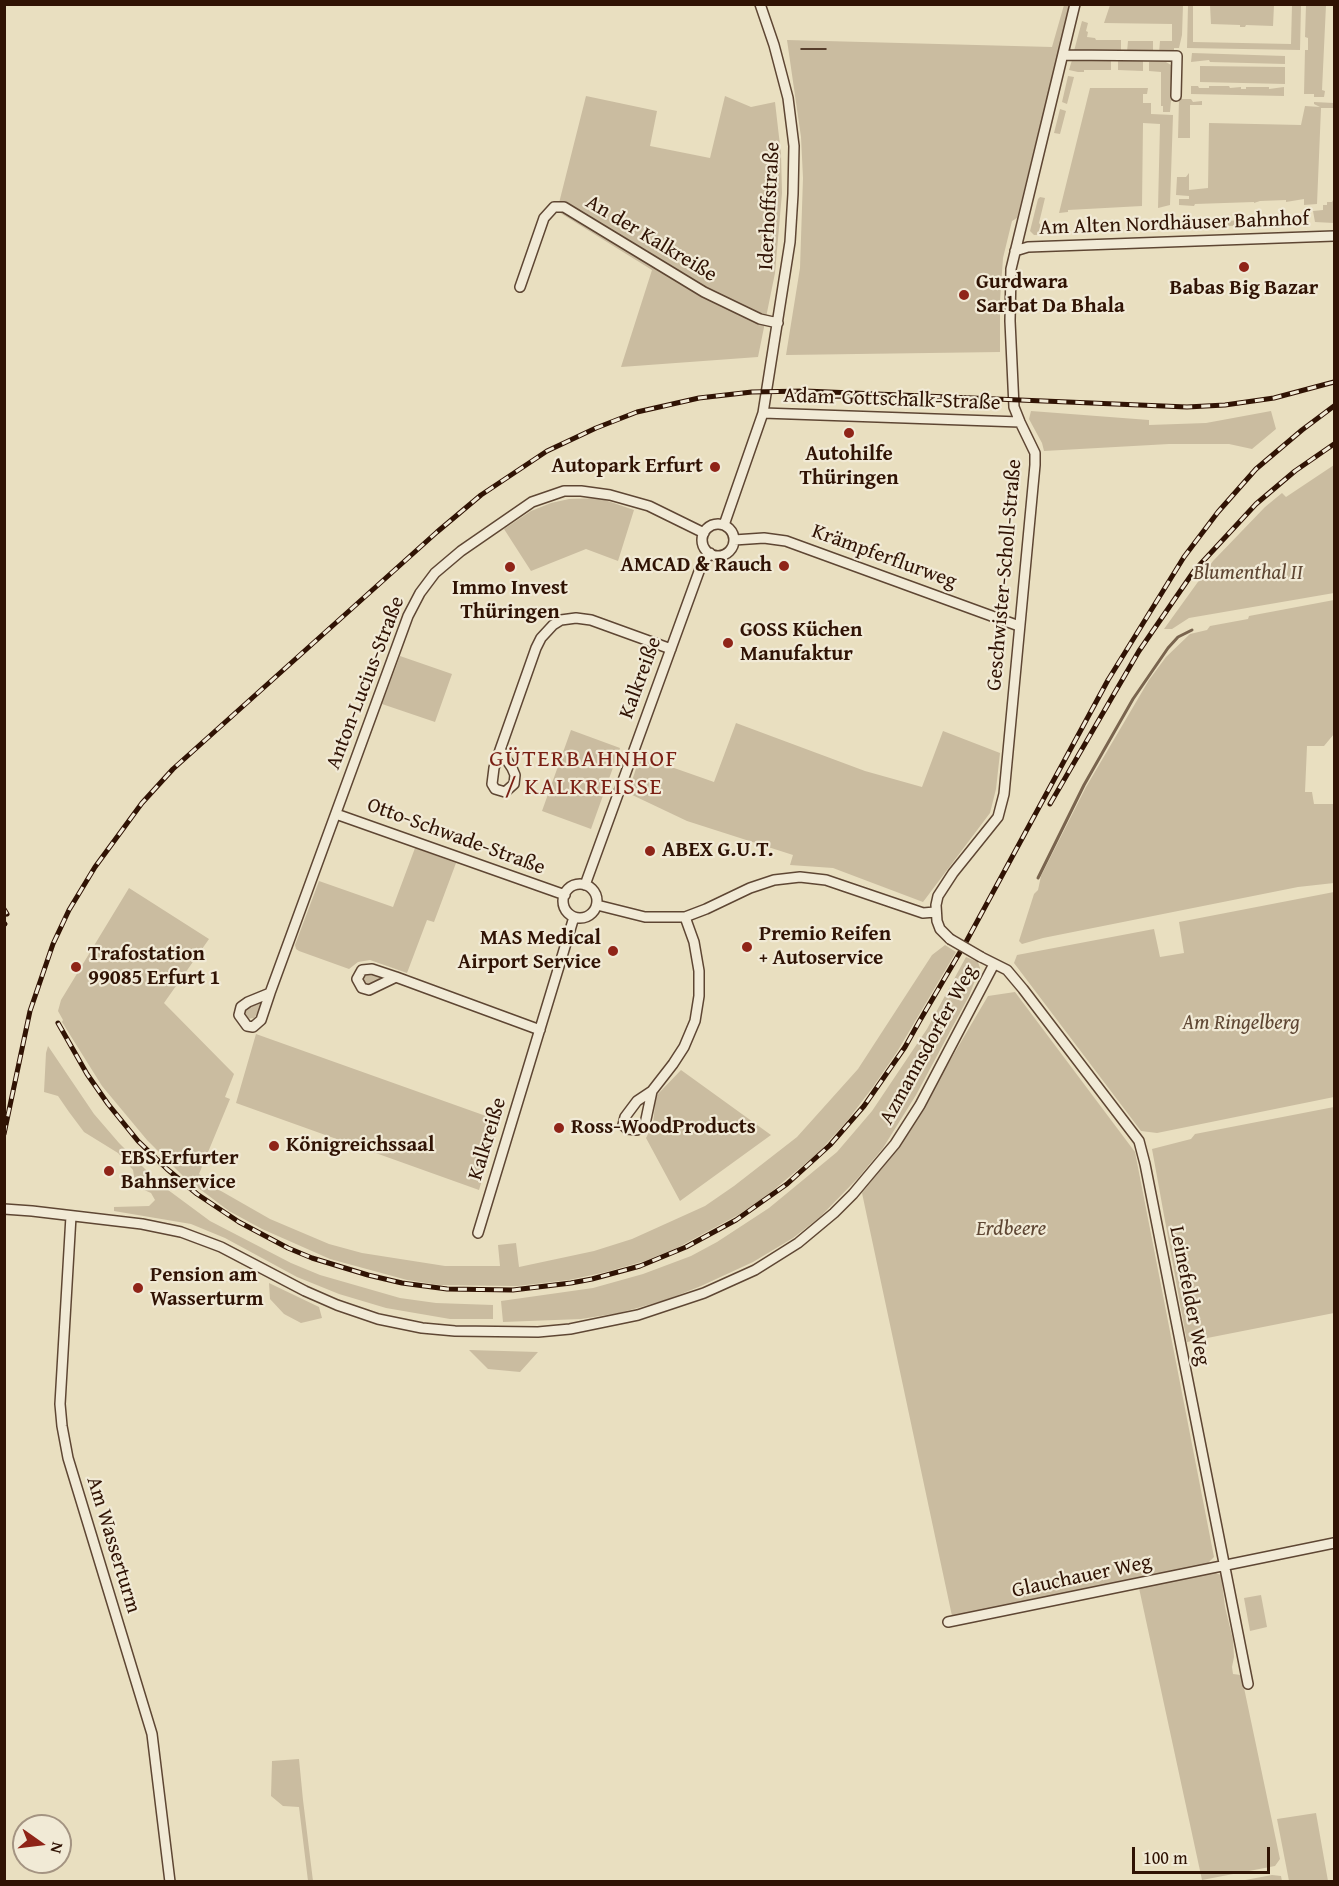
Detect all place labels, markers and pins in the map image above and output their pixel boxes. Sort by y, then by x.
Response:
marker: Babas Big Bazar [1237,260,1251,274]
place label: Gurdwara Sarbat Da Bhala [976,270,1125,320]
place label: Babas Big Bazar [1170,276,1318,302]
marker: Gurdwara Sarbat Da Bhala [957,288,971,302]
marker: Autohilfe Thüringen [842,426,856,440]
place label: Autohilfe Thüringen [799,442,899,492]
place label: Autopark Erfurt [552,454,703,480]
marker: Autopark Erfurt [708,460,722,474]
place label: AMCAD & Rauch [621,553,772,579]
marker: AMCAD & Rauch [777,559,791,573]
marker: Immo Invest Thüringen [503,560,517,574]
place label: Immo Invest Thüringen [452,576,568,626]
place label: GOSS Küchen Manufaktur [740,618,862,668]
marker: GOSS Küchen Manufaktur [721,636,735,650]
place label: ABEX G.U.T. [662,838,773,864]
marker: ABEX G.U.T. [643,844,657,858]
place label: Premio Reifen + Autoservice [759,922,891,972]
place label: MAS Medical Airport Service [458,926,601,976]
marker: Premio Reifen + Autoservice [740,940,754,954]
place label: Trafostation 99085 Erfurt 1 [88,942,220,992]
marker: MAS Medical Airport Service [606,944,620,958]
marker: Trafostation 99085 Erfurt 1 [69,960,83,974]
place label: Ross-WoodProducts [571,1115,756,1141]
marker: Ross-WoodProducts [552,1121,566,1135]
place label: Königreichssaal [286,1133,434,1159]
marker: Königreichssaal [267,1139,281,1153]
place label: EBS Erfurter Bahnservice [121,1146,239,1196]
marker: EBS Erfurter Bahnservice [102,1164,116,1178]
place label: Pension am Wasserturm [150,1263,263,1313]
marker: Pension am Wasserturm [131,1281,145,1295]

